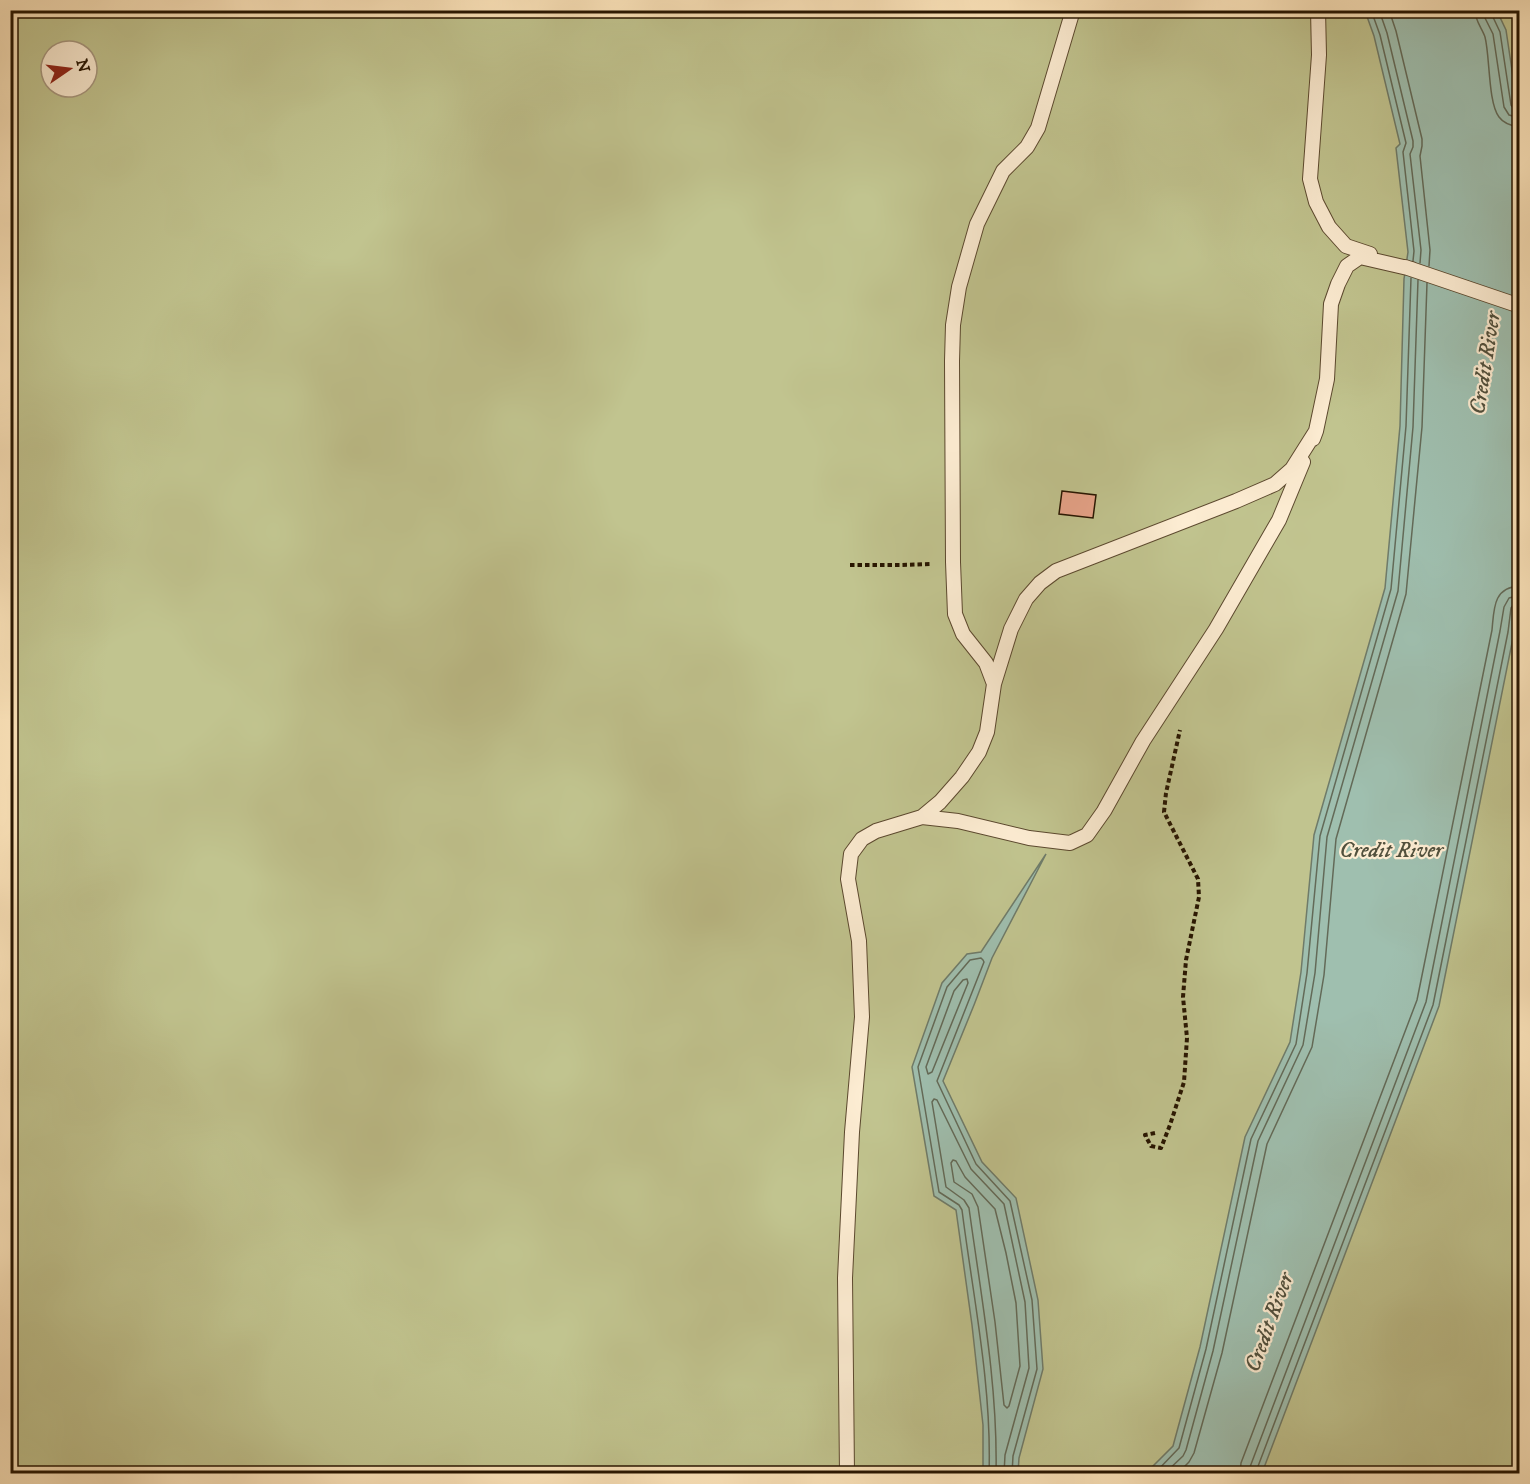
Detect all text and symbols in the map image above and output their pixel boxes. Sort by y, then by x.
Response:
north arrow [39,39,99,99]
text: N [71,57,94,74]
water label: Credit River [1464,308,1507,416]
water label: Credit River [1339,837,1445,864]
water label: Credit River [1239,1267,1301,1376]

